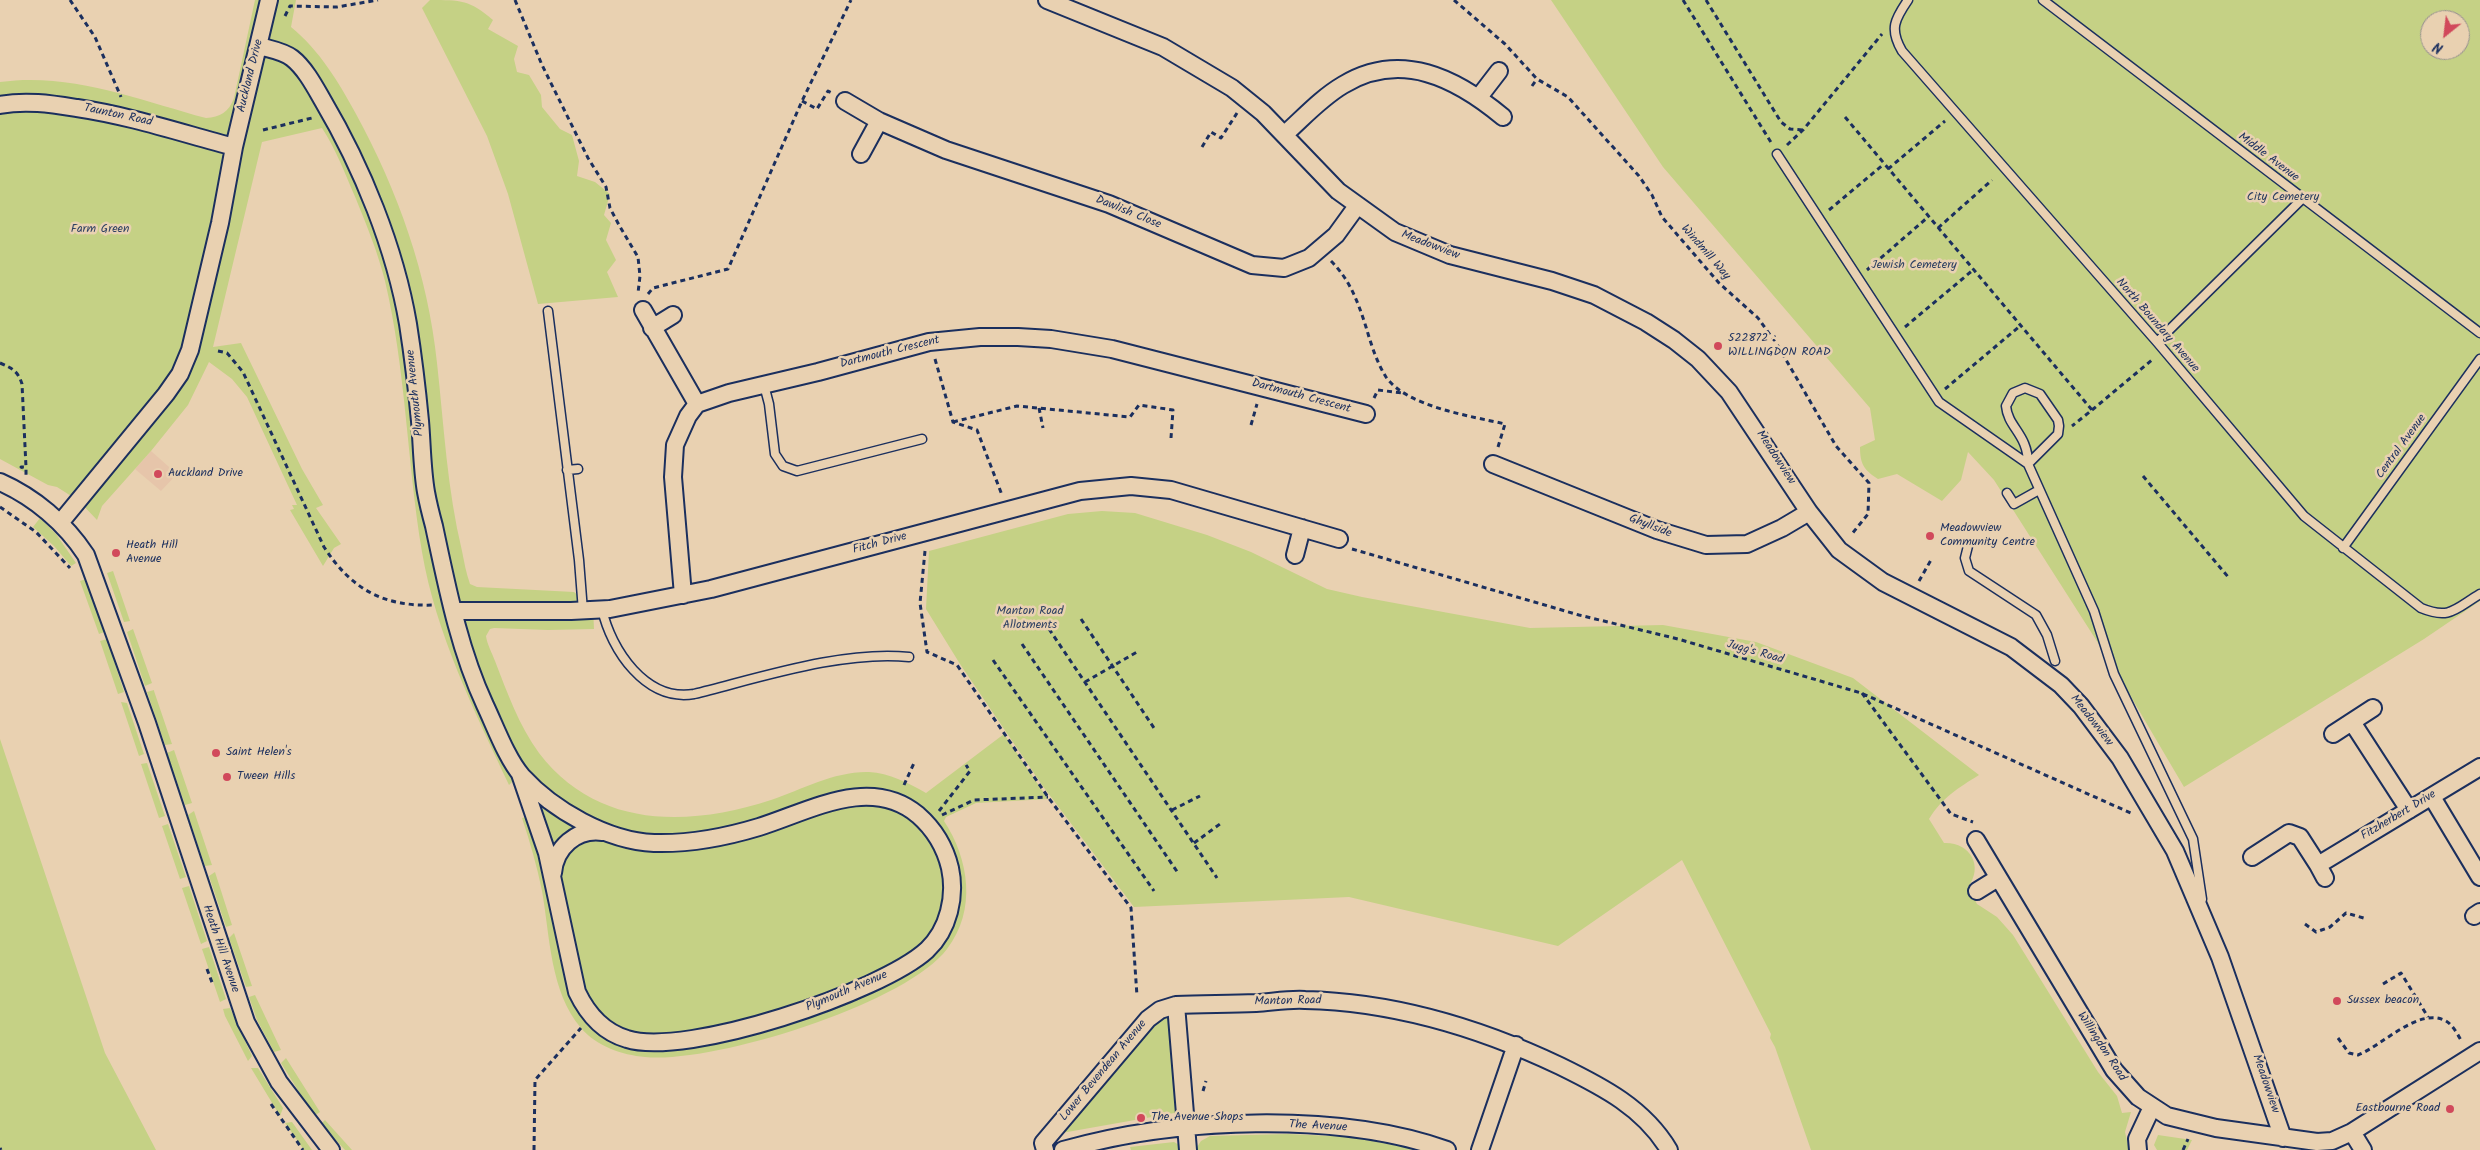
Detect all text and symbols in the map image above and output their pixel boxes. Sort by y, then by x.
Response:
north arrow [2420,10,2470,60]
text: N [2429,35,2447,59]
street label: Auckland Drive [235,38,267,114]
street label: Taunton Road [82,102,154,130]
street label: Middle Avenue [2235,130,2301,186]
park label: City Cemetery [2247,191,2319,205]
street label: Dawlish Close [1093,193,1163,233]
street label: Windmill Way [1677,222,1733,284]
park label: Farm Green [71,223,129,237]
street label: Meadowview [1399,228,1461,264]
park label: Jewish Cemetery [1871,259,1957,273]
street label: North Boundary Avenue [2112,276,2202,376]
place label: 522872 : WILLINGDON ROAD [1728,332,1831,360]
street label: Dartmouth Crescent [839,334,941,372]
marker: 522872 : WILLINGDON ROAD [1712,340,1724,352]
street label: Plymouth Avenue [404,349,428,437]
street label: Dartmouth Crescent [1250,377,1352,417]
street label: Central Avenue [2374,412,2430,482]
street label: Meadowview [1752,428,1798,488]
place label: Auckland Drive [168,467,243,481]
marker: Auckland Drive [152,468,164,480]
street label: Ghyllside [1627,512,1673,542]
place label: Meadowview Community Centre [1940,522,2035,550]
street label: Fitch Drive [851,530,909,558]
marker: Meadowview Community Centre [1924,530,1936,542]
place label: Heath Hill Avenue [126,539,178,567]
marker: Heath Hill Avenue [110,547,122,559]
park label: Manton Road Allotments [997,605,1063,633]
street label: Jugg's Road [1725,638,1785,668]
street label: Meadowview [2066,692,2116,750]
place label: Saint Helen's [226,746,292,760]
marker: Saint Helen's [210,747,222,759]
place label: Tween Hills [237,770,295,784]
marker: Tween Hills [221,771,233,783]
street label: Fitzherbert Drive [2359,788,2439,844]
street label: Heath Hill Avenue [198,903,242,995]
street label: Plymouth Avenue [804,968,890,1016]
street label: Manton Road [1254,994,1322,1010]
place label: Sussex beacon [2347,994,2419,1008]
marker: Sussex beacon [2331,995,2343,1007]
street label: Willingdon Road [2073,1010,2129,1084]
street label: Lower Bevendean Avenue [1057,1017,1151,1125]
street label: Meadowview [2248,1053,2282,1115]
place label: Eastbourne Road [2355,1102,2440,1116]
marker: Eastbourne Road [2444,1103,2456,1115]
place label: The Avenue Shops [1151,1111,1243,1125]
marker: The Avenue Shops [1135,1112,1147,1124]
street label: The Avenue [1288,1118,1348,1136]

